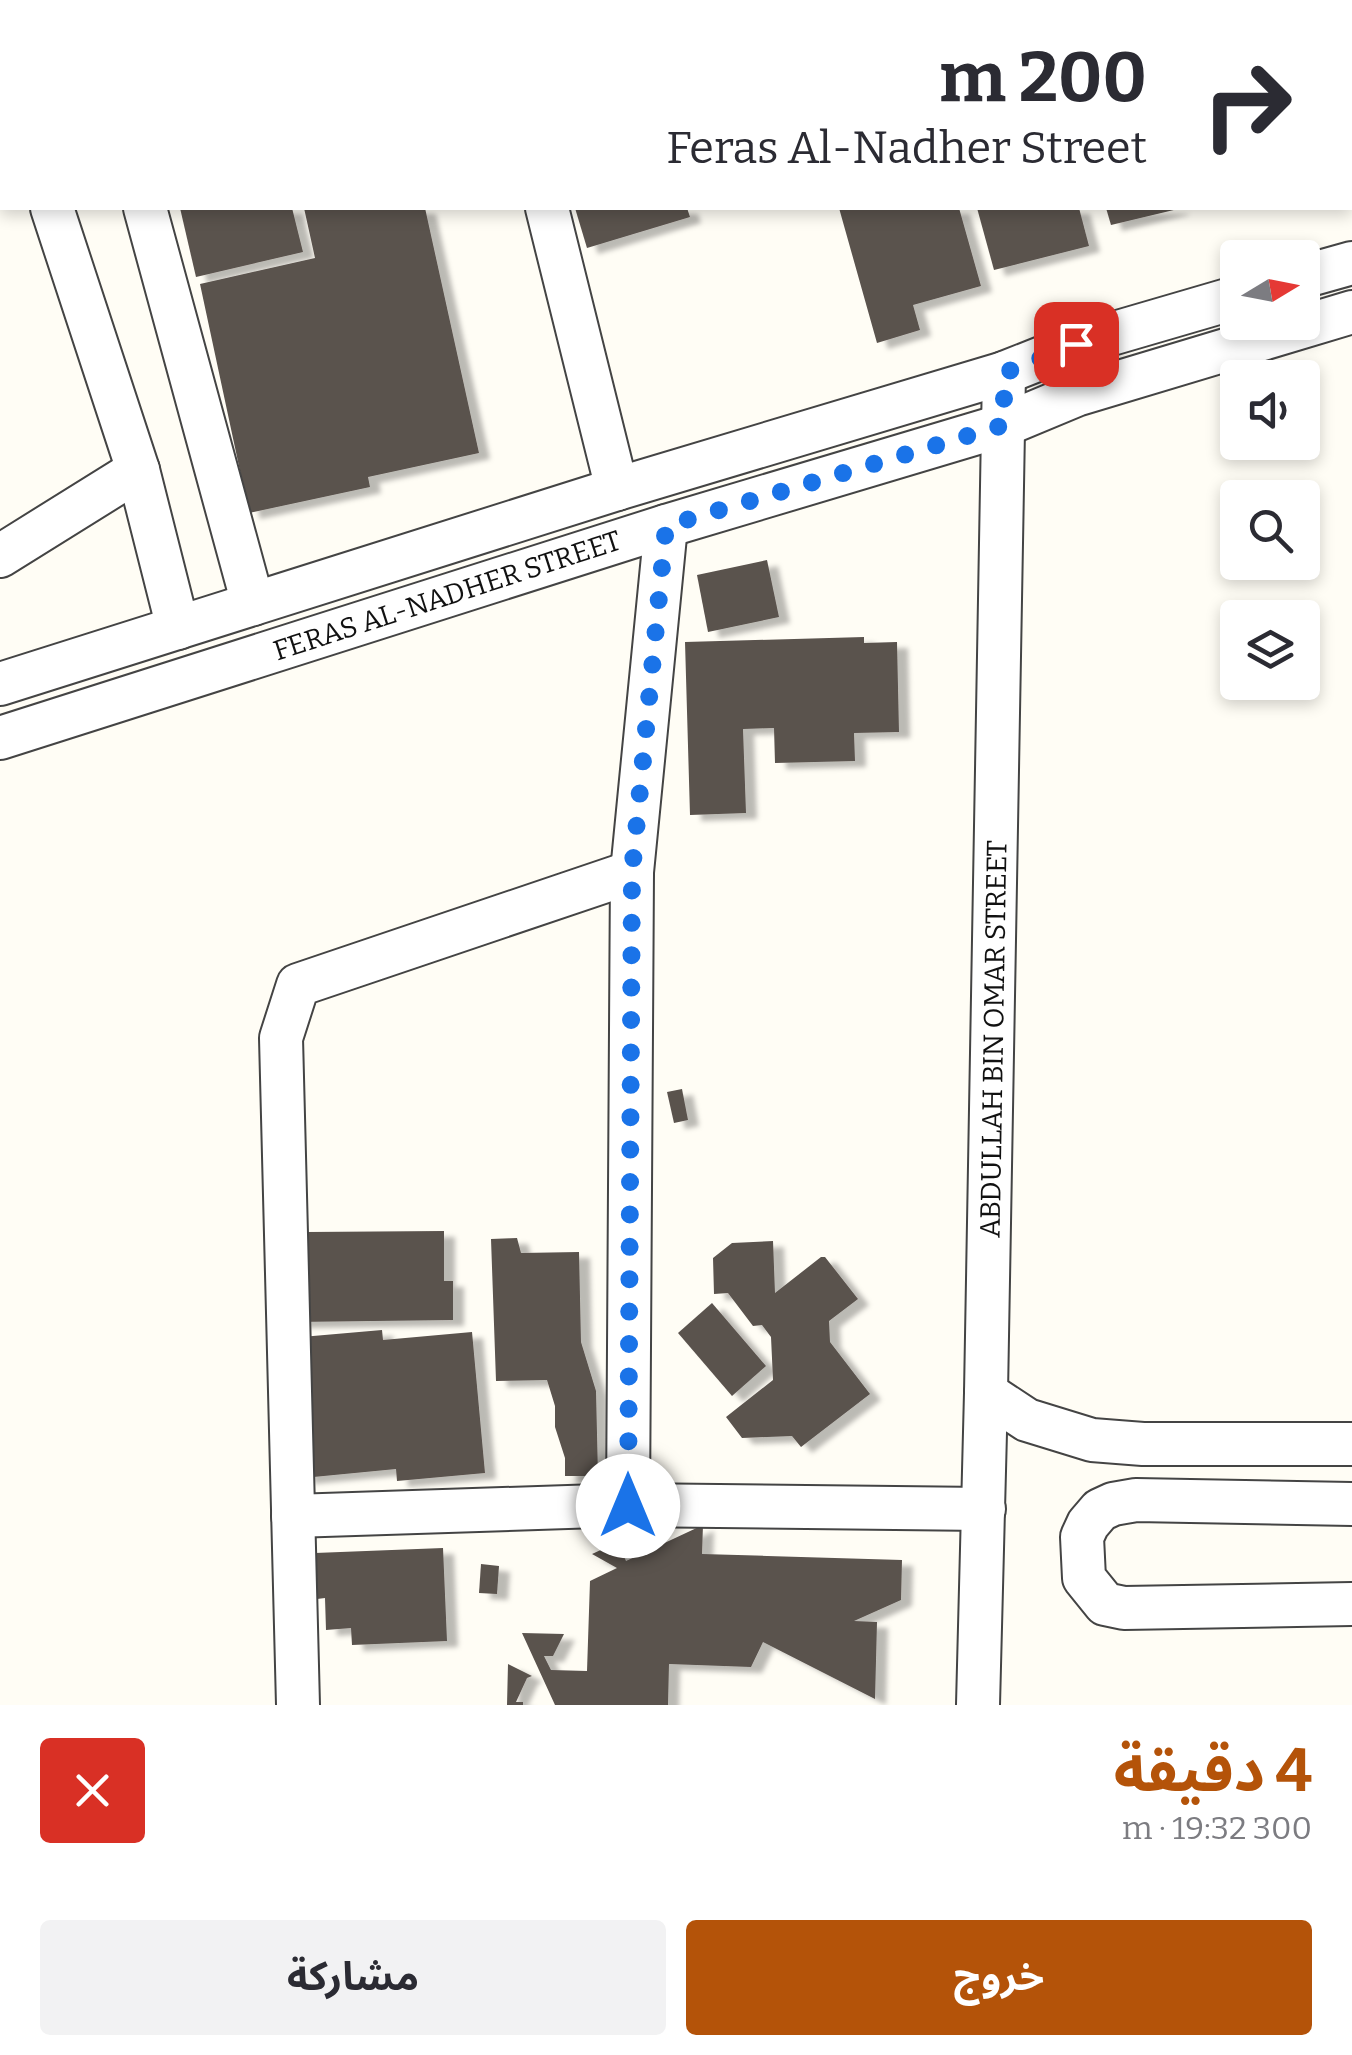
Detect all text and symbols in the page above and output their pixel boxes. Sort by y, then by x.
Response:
text: 200 m [939,36,1147,120]
icon: right [1182,40,1312,170]
text: Feras Al-Nadher Street [666,121,1147,175]
north arrow [1220,240,1320,340]
map controls [1220,240,1320,700]
pin [1034,302,1119,387]
icon: arrive [1049,317,1104,372]
button: sound [1220,360,1320,460]
button: search [1220,480,1320,580]
street label: FERAS AL-NADHER STREET [269,524,625,667]
button: layers [1220,600,1320,700]
street label: ABDULLAH BIN OMAR STREET [974,840,1013,1238]
position arrow [576,1454,680,1558]
text: 4 دقيقة [1114,1735,1312,1807]
button: close [40,1738,145,1843]
text: 300 m · 19:32 [1122,1809,1312,1847]
button: مشاركة [40,1920,666,2035]
button: خروج [686,1920,1312,2035]

